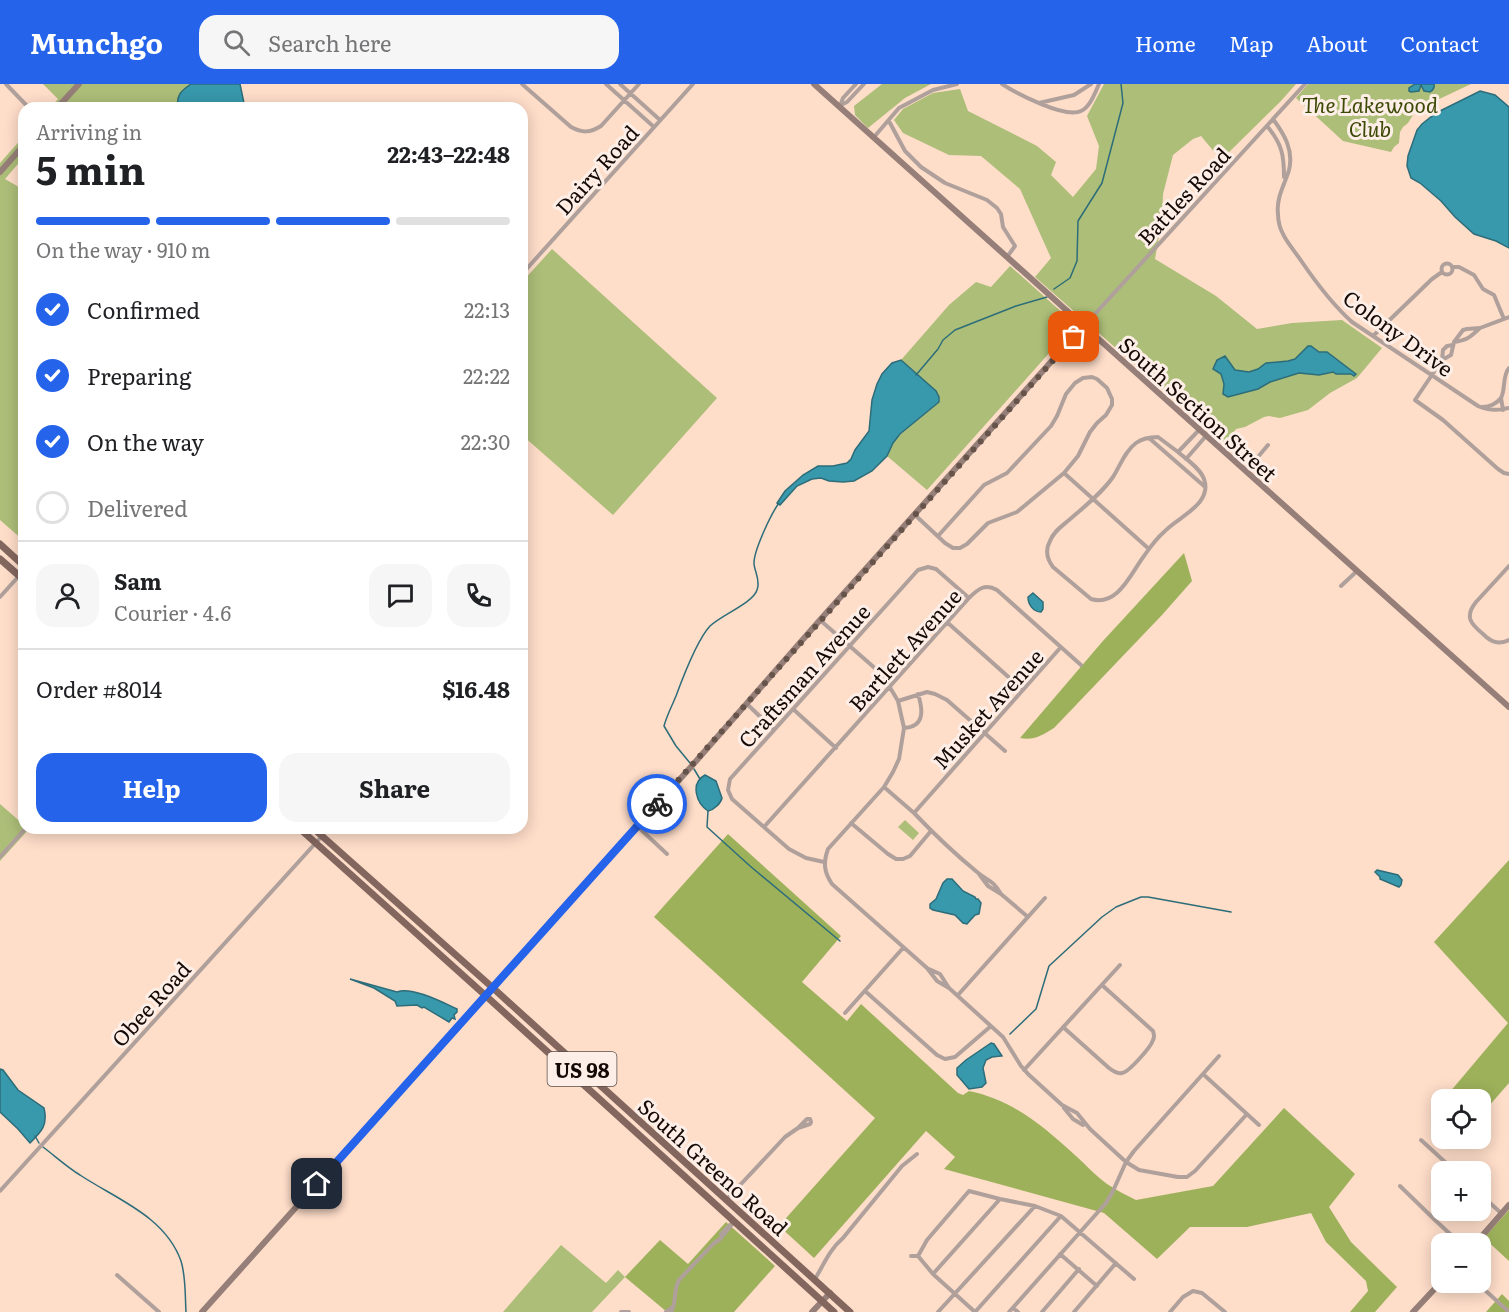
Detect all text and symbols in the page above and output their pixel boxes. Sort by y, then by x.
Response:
search box [199,15,619,69]
text: Munchgo [30,21,163,63]
icon: search [220,26,253,59]
text: Search here [268,26,391,59]
text: Home [1135,27,1196,58]
text: Map [1229,27,1273,58]
text: About [1306,27,1368,58]
text: Contact [1401,27,1479,58]
park label: The Lakewood Club [1302,88,1438,143]
text: Arriving in [36,116,142,146]
street label: Dairy Road [547,117,645,221]
text: 22:43–22:48 [387,137,510,170]
text: 5 min [36,139,145,197]
street label: Battles Road [1130,139,1237,251]
text: On the way · 910 m [36,234,210,264]
street label: Colony Drive [1337,281,1461,383]
icon: check [36,293,69,326]
text: Confirmed [87,293,200,326]
text: 22:13 [464,294,510,324]
pin [1048,311,1099,362]
icon: bag [1057,320,1090,353]
street label: South Section Street [1113,328,1285,488]
icon: check [36,359,69,392]
text: Preparing [87,359,191,392]
text: 22:22 [463,360,510,390]
icon: check [36,425,69,458]
text: On the way [87,425,204,458]
text: 22:30 [461,426,510,456]
text: Delivered [87,491,188,524]
button: person [36,564,99,627]
text: Sam [114,564,162,597]
button: chat [369,564,432,627]
button: phone [447,564,510,627]
street label: Bartlett Avenue [840,581,968,717]
street label: Craftsman Avenue [730,596,876,754]
text: Courier · 4.6 [114,597,231,627]
street label: Musket Avenue [924,641,1050,775]
text: Order #8014 [36,672,162,705]
text: $16.48 [442,672,510,705]
button: Help [36,753,267,822]
button: Share [279,753,510,822]
courier [627,774,687,834]
icon: bike [641,788,674,821]
street label: Obee Road [103,953,197,1053]
road number: US 98 [548,1052,616,1086]
map controls [1431,1089,1491,1293]
button: locate [1431,1089,1491,1149]
street label: South Greeno Road [632,1090,796,1242]
pin [291,1158,342,1209]
button: + [1431,1161,1491,1221]
icon: home [300,1167,333,1200]
button: − [1431,1233,1491,1293]

